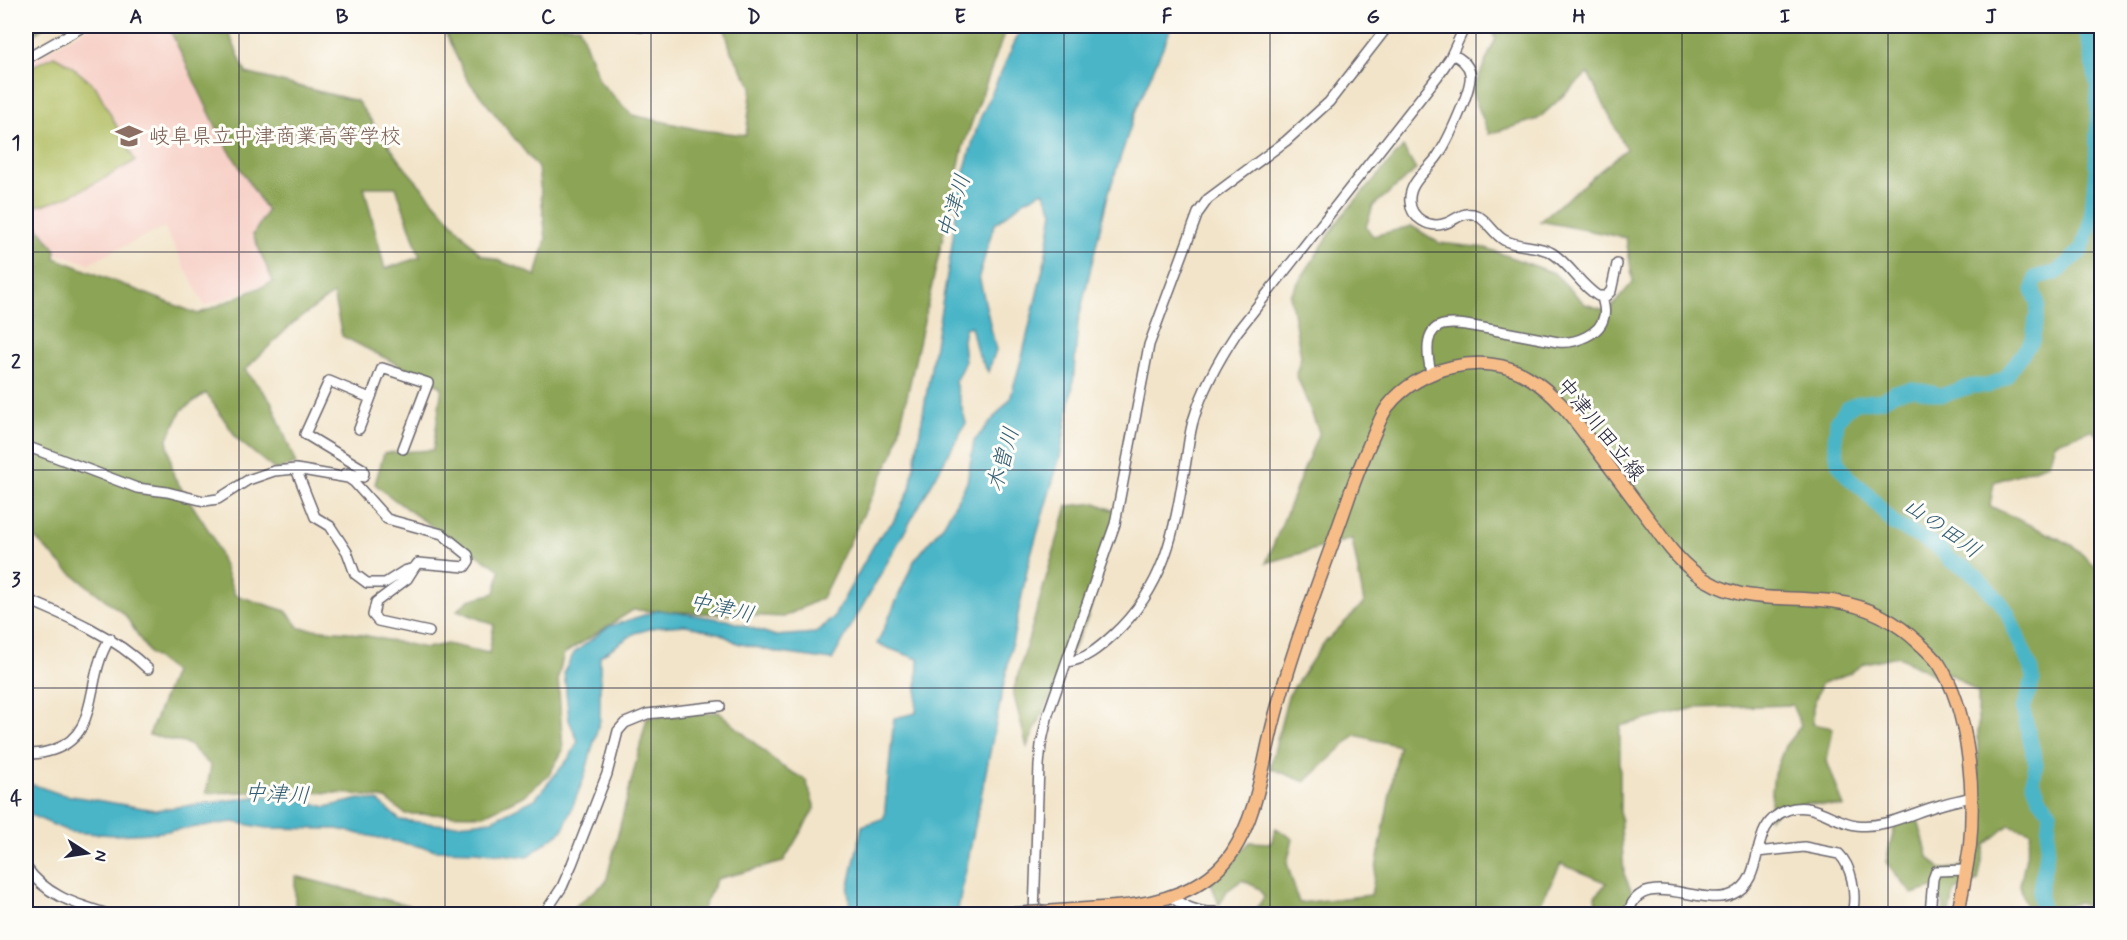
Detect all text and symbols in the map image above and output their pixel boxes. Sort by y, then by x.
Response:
text: A [129,4,143,31]
text: B [336,4,349,31]
text: C [541,4,556,31]
text: D [747,4,761,31]
text: E [954,4,966,31]
text: F [1162,4,1173,31]
text: G [1366,4,1380,31]
text: H [1572,4,1586,31]
text: I [1780,4,1790,31]
text: J [1985,4,1997,31]
school or university icon: 岐阜県立中津商業高等学校 [114,121,144,151]
place label: 岐阜県立中津商業高等学校 [149,123,401,151]
text: 1 [12,130,20,157]
water label: 中津川 [932,171,978,242]
text: 2 [11,349,21,376]
street label: 中津川田立線 [1550,372,1651,487]
water label: 木曽川 [981,424,1026,495]
water label: 山の田川 [1898,492,1986,565]
text: 3 [11,567,21,594]
water label: 中津川 [686,588,757,630]
water label: 中津川 [243,779,311,811]
text: 4 [10,786,22,813]
north arrow [57,823,117,883]
text: N [89,848,112,863]

